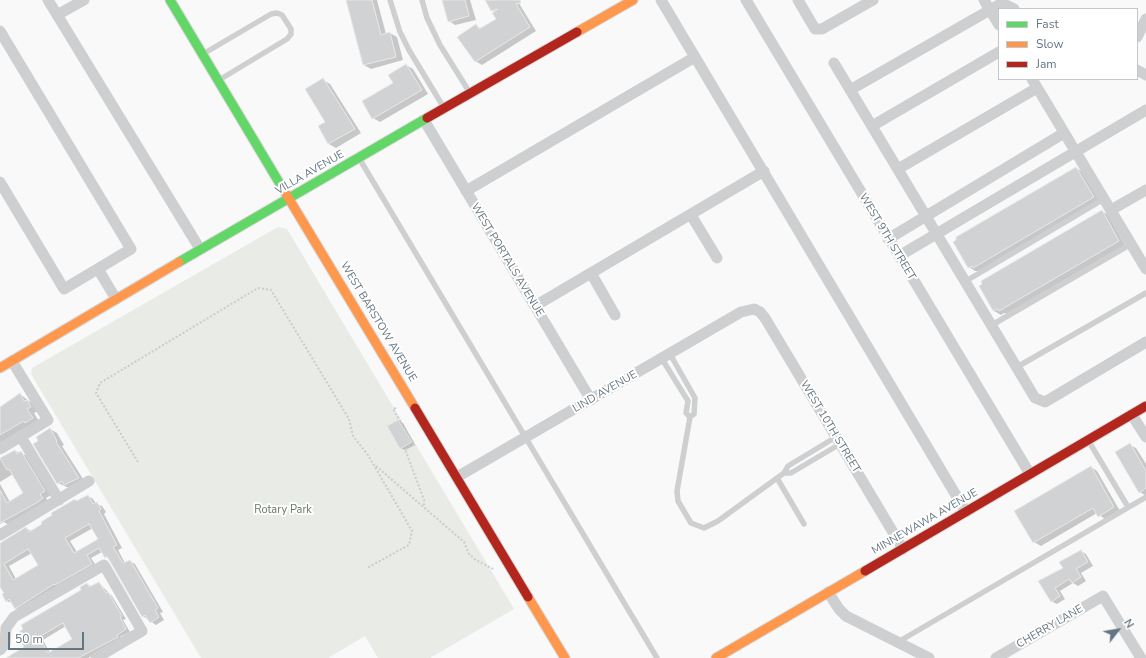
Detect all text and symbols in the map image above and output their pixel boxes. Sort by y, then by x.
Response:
legend [998,8,1138,80]
text: Fast [1036,16,1059,32]
text: Slow [1036,36,1064,52]
text: Jam [1036,56,1057,72]
street label: VILLA AVENUE [273,148,347,198]
street label: WEST 9TH STREET [856,191,918,283]
street label: WEST PORTALS AVENUE [468,201,546,319]
street label: WEST BARSTOW AVENUE [337,260,419,384]
street label: LIND AVENUE [571,368,639,416]
street label: WEST 10TH STREET [797,378,863,476]
street label: MINNEWAWA AVENUE [870,486,980,558]
park label: Rotary Park [254,503,312,517]
street label: CHERRY LANE [1014,603,1086,651]
north arrow [1098,610,1138,650]
text: N [1120,616,1137,631]
scale bar [10,624,86,650]
text: 50 m [15,631,43,647]

